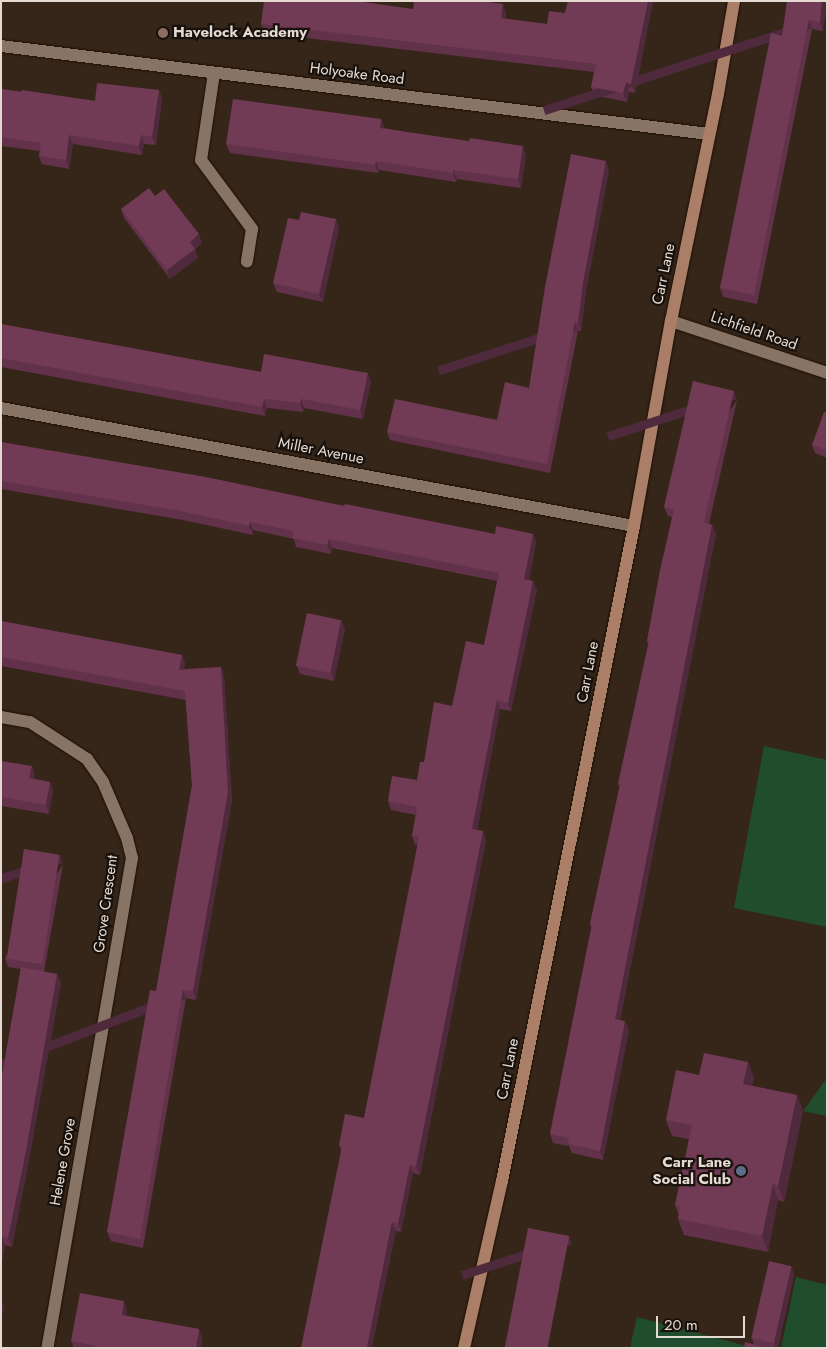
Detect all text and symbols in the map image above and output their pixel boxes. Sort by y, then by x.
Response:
place label: Havelock Academy [173,24,307,42]
marker: Havelock Academy [157,27,169,39]
street label: Holyoake Road [309,59,405,89]
street label: Carr Lane [649,242,679,306]
street label: Lichfield Road [708,308,800,354]
street label: Miller Avenue [277,434,365,468]
street label: Carr Lane [573,640,603,704]
street label: Grove Crescent [90,854,122,954]
street label: Carr Lane [493,1037,523,1101]
street label: Helene Grove [46,1117,80,1207]
place label: Carr Lane Social Club [652,1153,731,1188]
marker: Carr Lane Social Club [735,1165,747,1177]
scale bar [658,1306,747,1338]
text: 20 m [664,1314,698,1336]

